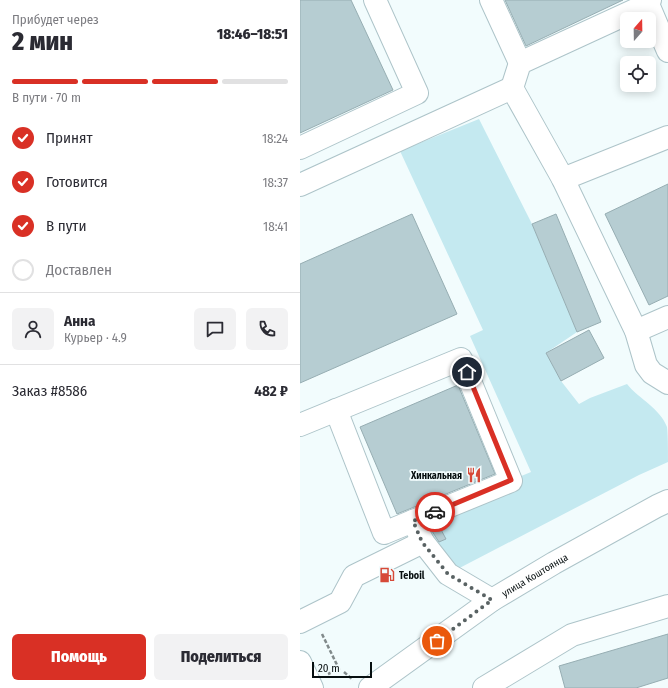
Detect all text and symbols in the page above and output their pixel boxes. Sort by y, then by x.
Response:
text: Прибудет через [12,12,99,27]
north arrow [620,12,656,48]
map controls [620,12,656,92]
text: 18:46–18:51 [217,25,288,43]
text: 2 мин [12,26,73,57]
button: locate [620,56,656,92]
text: В пути · 70 m [12,90,81,105]
icon: check [12,127,34,149]
text: Принят [46,129,93,147]
text: 18:24 [262,131,288,146]
icon: check [12,171,34,193]
text: Готовится [46,173,108,191]
text: 18:37 [262,175,288,190]
icon: check [12,215,34,237]
text: В пути [46,217,87,235]
text: 18:41 [263,219,288,234]
text: Доставлен [46,261,112,279]
button: person [12,308,54,350]
button: chat [194,308,236,350]
button: phone [246,308,288,350]
text: Анна [64,312,96,330]
text: Курьер · 4.9 [64,330,127,345]
pin [450,355,484,389]
icon: home [456,361,478,383]
text: Заказ #8586 [12,382,87,400]
text: 482 ₽ [254,382,288,400]
restaurant icon: Хинкальная [465,466,483,484]
place label: Хинкальная [410,470,462,482]
courier [415,492,455,532]
icon: car [424,501,446,523]
street label: улица Коштоянца [500,551,570,600]
fuel station icon: Teboil [378,566,396,584]
place label: Teboil [399,570,425,582]
pin [420,624,454,658]
icon: bag [426,630,448,652]
button: Помощь [12,634,146,680]
button: Поделиться [154,634,288,680]
scale bar [312,660,372,679]
text: 20 m [318,662,340,675]

